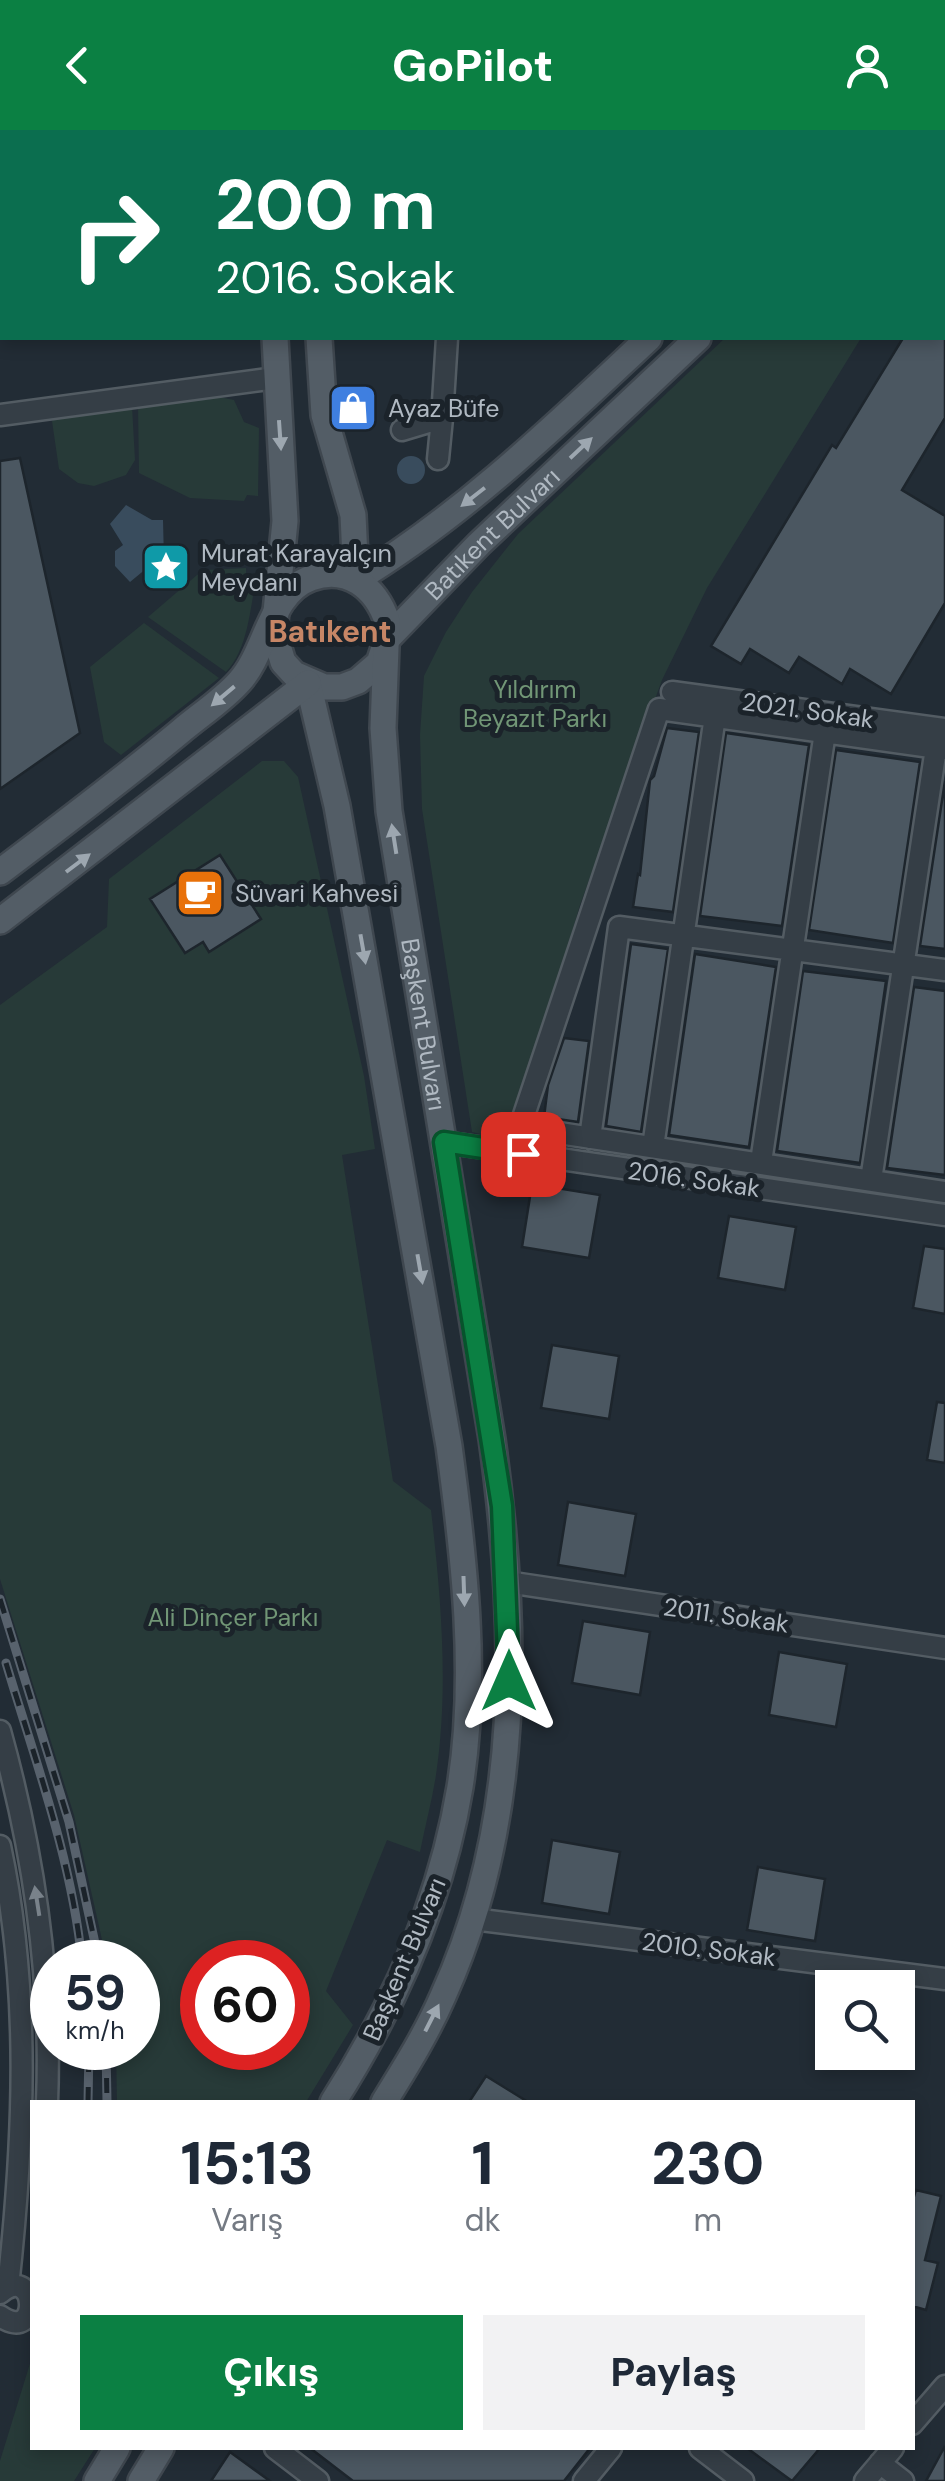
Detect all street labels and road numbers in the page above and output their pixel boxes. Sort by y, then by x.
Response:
street label: Batıkent Bulvarı [418,461,567,607]
street label: 2021. Sokak [740,685,876,736]
street label: Başkent Bulvarı [393,936,454,1113]
street label: 2016. Sokak [626,1154,763,1205]
street label: 2011. Sokak [661,1590,791,1641]
street label: Başkent Bulvarı [355,1873,454,2046]
street label: 2010. Sokak [640,1925,778,1974]

